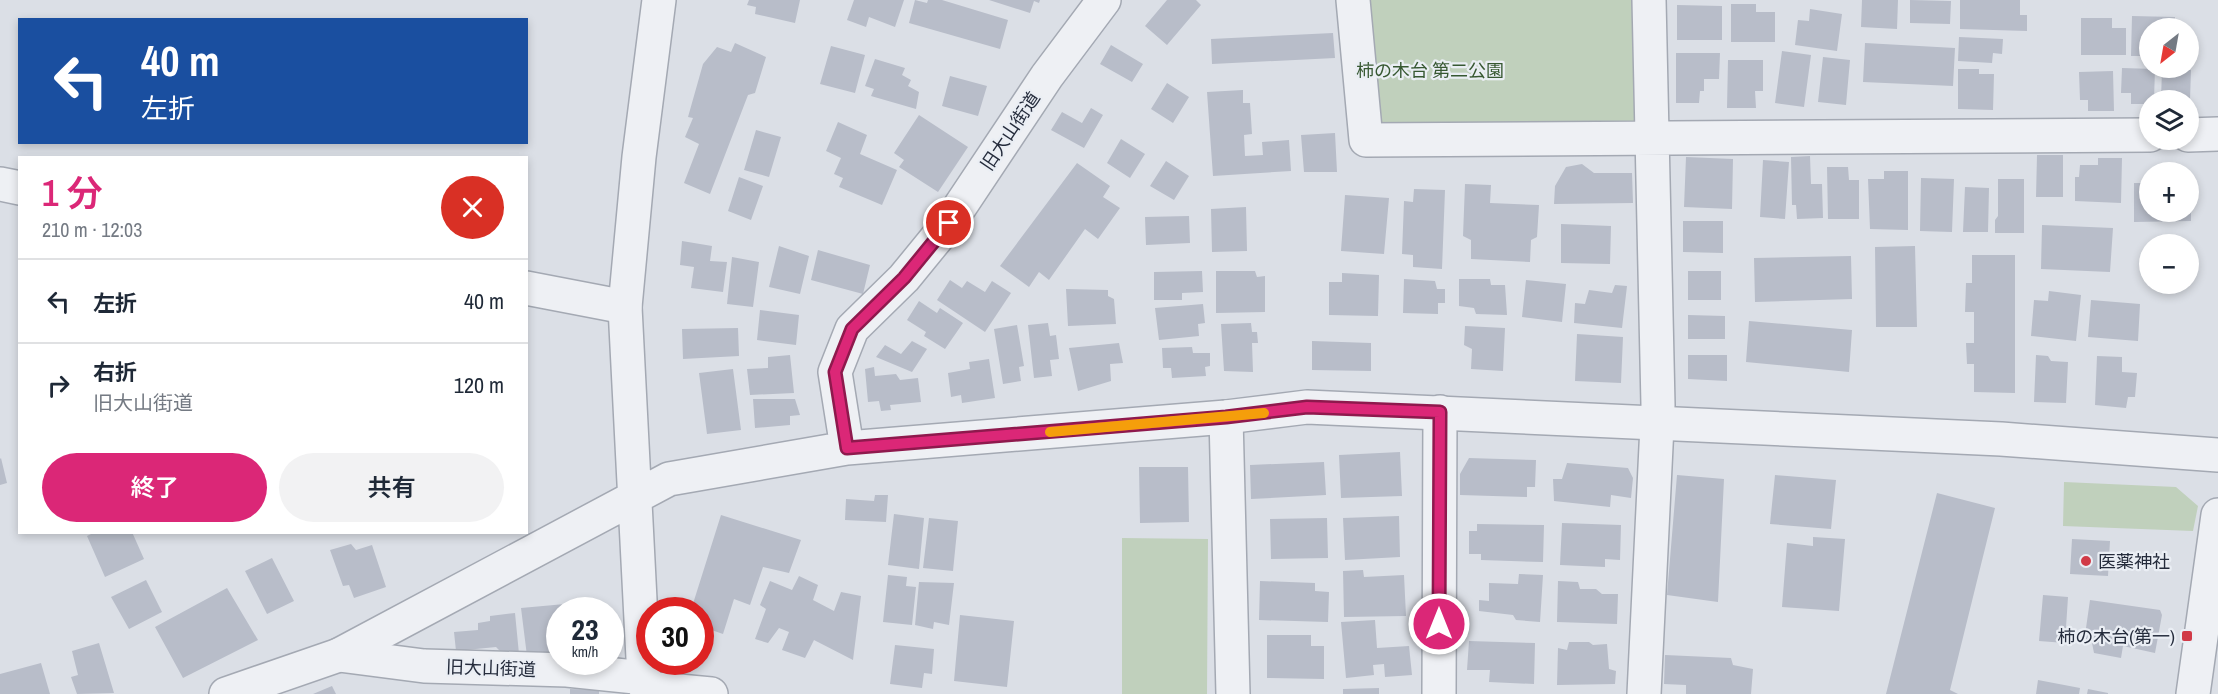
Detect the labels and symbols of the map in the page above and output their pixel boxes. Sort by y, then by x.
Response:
north arrow [2139,18,2199,78]
park label: 柿の木台 第二公園 [1356,58,1504,83]
street label: 旧大山街道 [974,87,1046,175]
pin [923,197,974,248]
place label: 医薬神社 [2098,549,2170,574]
marker: 医薬神社 [2079,554,2093,568]
position arrow [1407,592,1471,656]
speed limit sign: 30 [636,597,714,675]
place label: 柿の木台(第一) [2057,624,2175,649]
marker: 柿の木台(第一) [2180,629,2194,643]
street label: 旧大山街道 [446,654,536,682]

